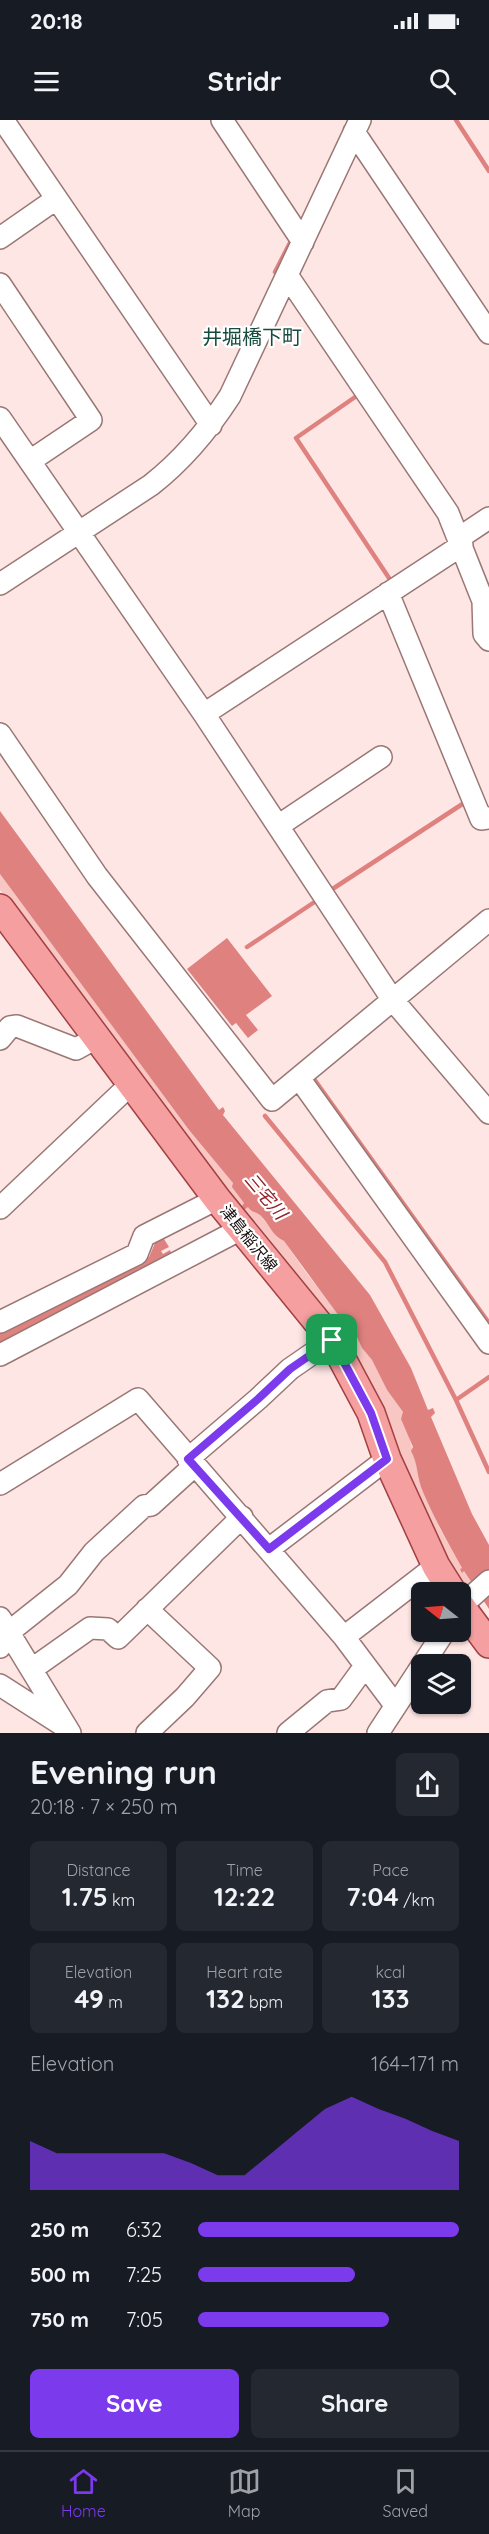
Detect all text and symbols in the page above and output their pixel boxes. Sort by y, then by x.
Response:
text: 20:18 [30,7,83,35]
text: Stridr [208,64,281,98]
icon: menu [30,65,63,98]
icon: search [426,65,459,98]
district label: 井堀橋下町 [202,324,302,349]
water label: 三宅川 [240,1168,293,1226]
street label: 津島稲沢線 [216,1201,282,1275]
pin [306,1314,357,1365]
icon: arrive [315,1323,348,1356]
north arrow [411,1582,471,1642]
map controls [411,1582,471,1714]
button: layers [411,1654,471,1714]
text: Evening run [30,1751,217,1792]
button: share [396,1753,459,1816]
text: 20:18 · 7 × 250 m [30,1794,178,1819]
text: Distance [66,1860,131,1880]
text: Time [226,1860,263,1880]
text: Pace [372,1860,409,1880]
text: 1.75 [62,1880,108,1913]
text: 12:22 [214,1880,275,1913]
text: 7:04 [346,1880,399,1913]
text: km [108,1890,135,1910]
text: /km [399,1890,435,1910]
text: Elevation [65,1962,132,1982]
text: Heart rate [206,1962,283,1982]
text: kcal [376,1962,405,1982]
text: 49 [74,1982,104,2015]
text: 132 [206,1982,245,2015]
text: 133 [371,1982,410,2015]
text: m [104,1992,123,2012]
text: bpm [245,1992,283,2012]
text: Elevation [30,2051,114,2076]
text: 164–171 m [371,2051,459,2076]
text: 250 m [30,2217,89,2242]
text: 6:32 [126,2217,162,2242]
text: 500 m [30,2262,90,2287]
text: 7:25 [126,2262,162,2287]
text: 750 m [30,2307,89,2332]
text: 7:05 [126,2307,163,2332]
button: Save [30,2369,239,2438]
button: Share [251,2369,459,2438]
tab: Home [61,2465,106,2521]
tab: Map [228,2465,261,2521]
tab: Saved [382,2465,428,2521]

